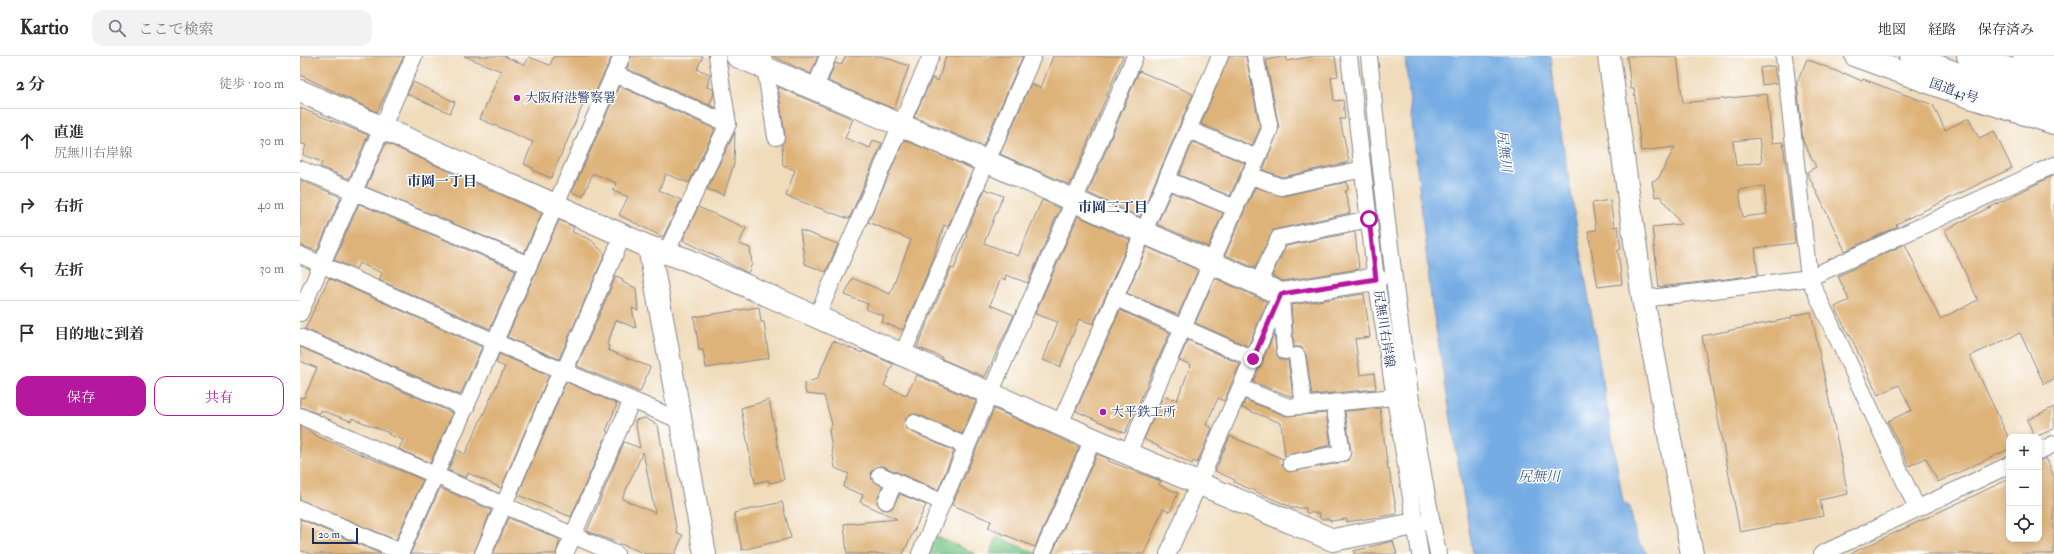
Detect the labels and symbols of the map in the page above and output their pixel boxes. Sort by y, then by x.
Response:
street label: 国道43号 [1927,75,1981,107]
place label: 大阪府港警察署 [525,90,616,106]
marker: 大阪府港警察署 [512,93,522,103]
water label: 尻無川 [1493,129,1515,175]
district label: 市岡一丁目 [407,173,477,190]
district label: 市岡三丁目 [1078,199,1148,216]
route start [1360,210,1378,228]
street label: 尻無川右岸線 [1370,289,1398,369]
route end [1244,350,1262,368]
place label: 大平鉄工所 [1111,404,1176,420]
marker: 大平鉄工所 [1098,407,1108,417]
water label: 尻無川 [1518,468,1562,485]
scale bar [312,526,358,545]

